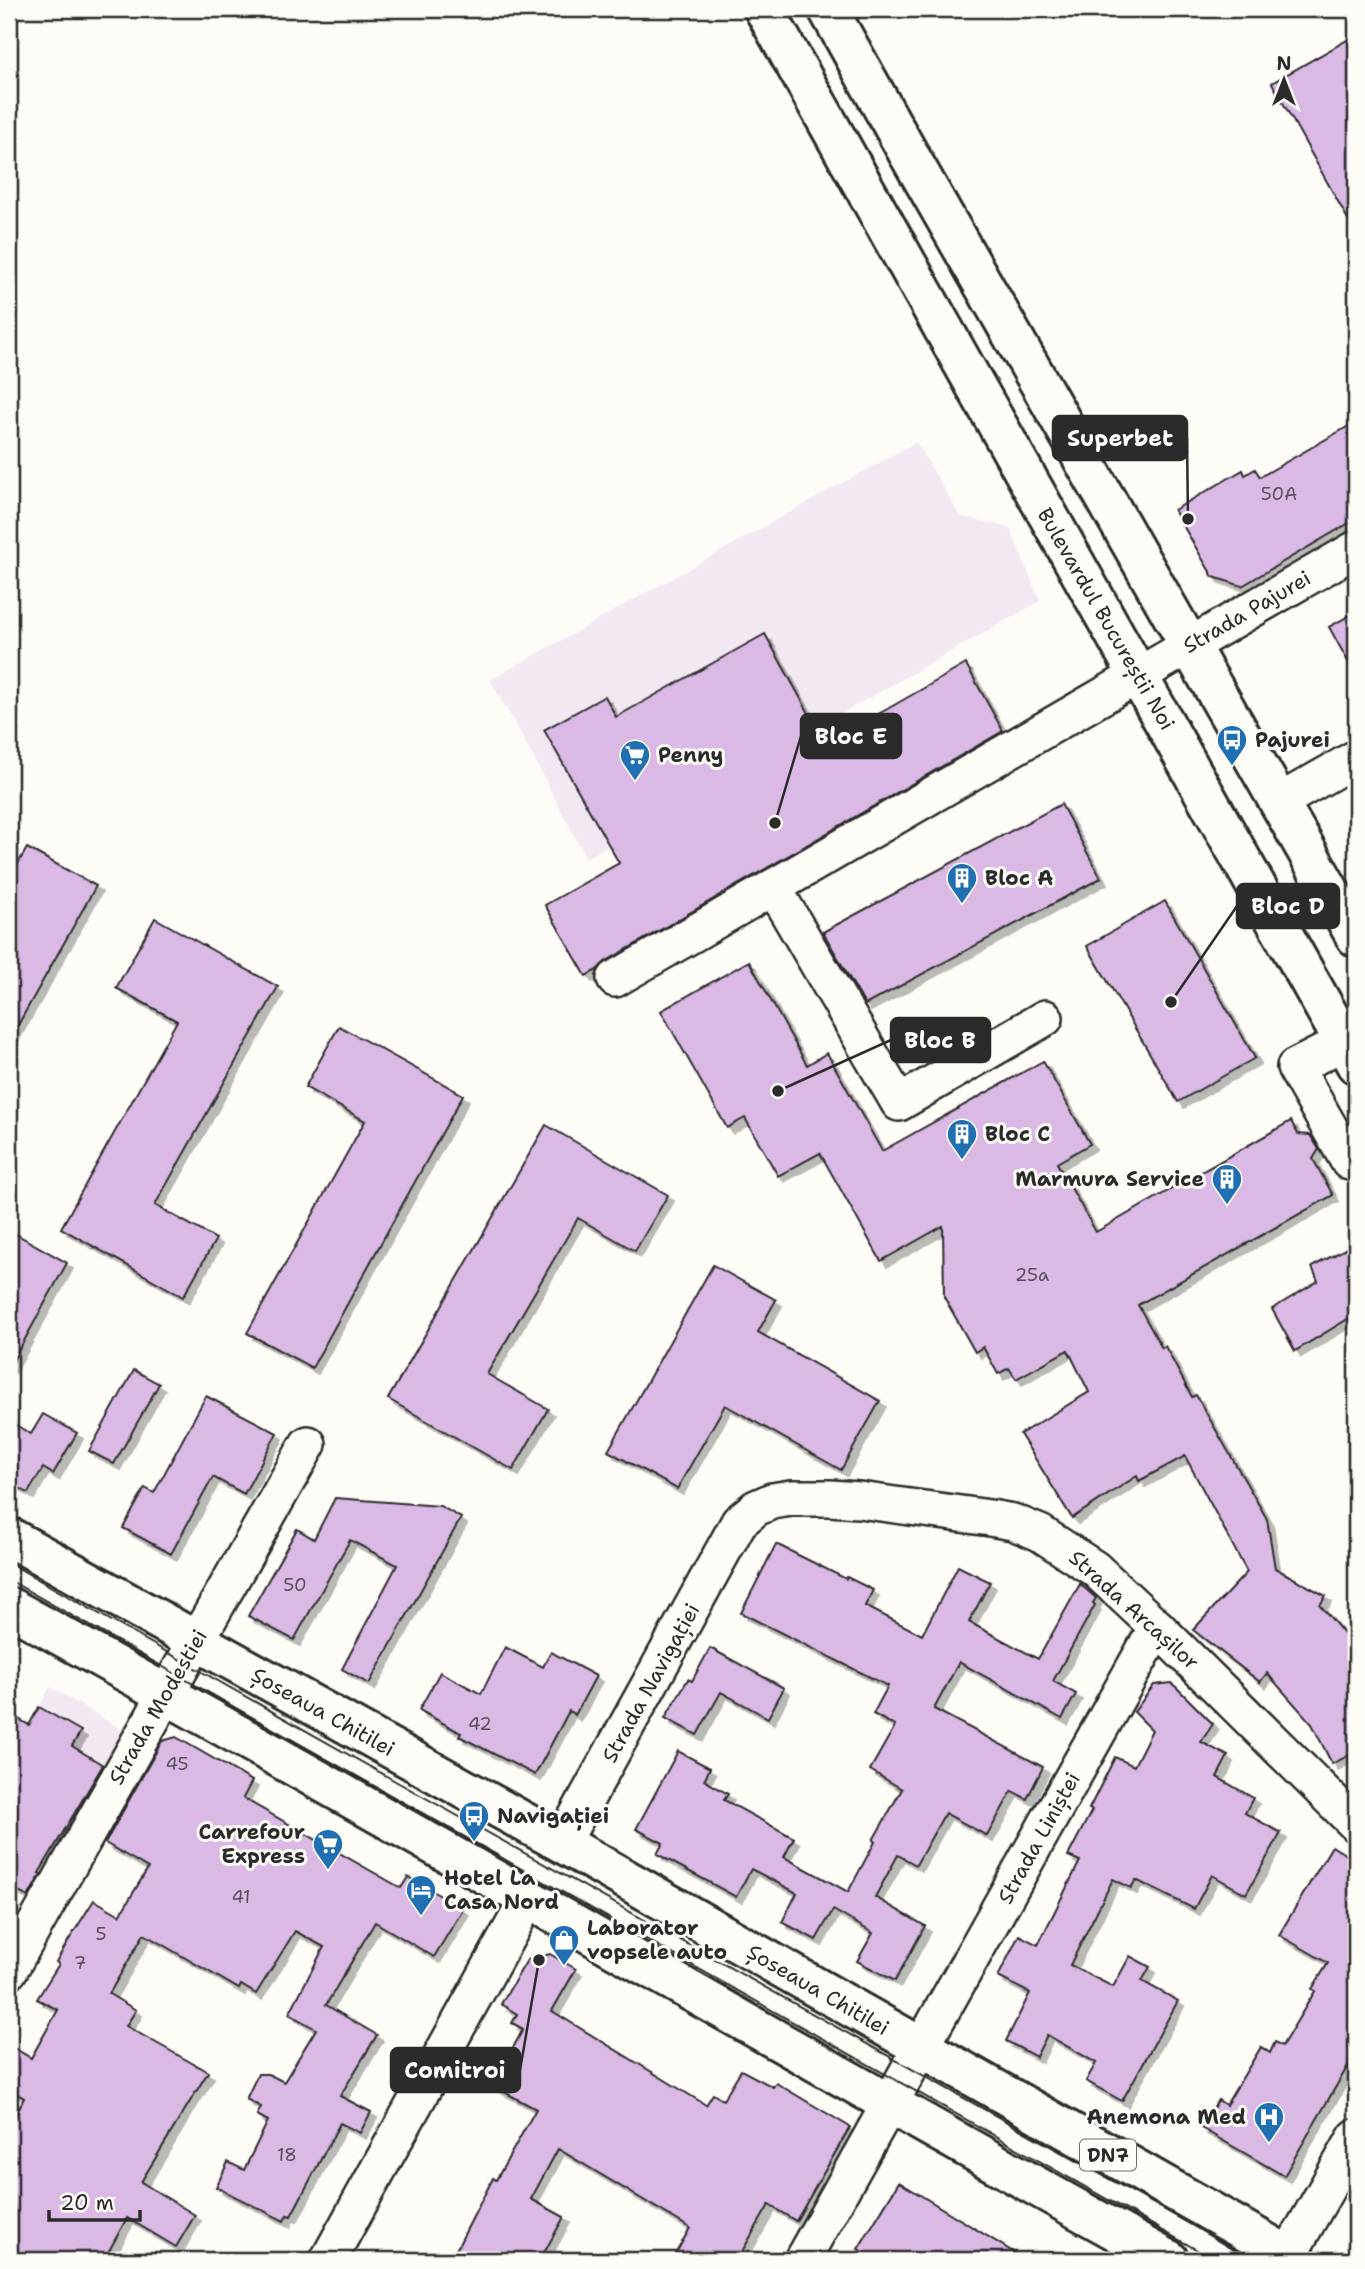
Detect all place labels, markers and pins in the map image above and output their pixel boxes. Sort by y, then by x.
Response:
callout: Superbet [1053,416,1187,460]
callout: Bloc E [801,714,901,758]
bus stop icon: Pajurei [1215,723,1249,767]
place label: Pajurei [1255,726,1330,754]
supermarket icon: Penny [618,738,652,782]
place label: Penny [658,741,723,769]
building icon: Bloc A [945,861,979,905]
place label: Bloc A [985,864,1053,892]
callout: Bloc D [1237,884,1339,928]
callout: Bloc B [891,1018,990,1062]
building icon: Bloc C [945,1117,979,1161]
place label: Bloc C [985,1120,1050,1148]
building icon: Marmura Service [1210,1162,1244,1206]
place label: Marmura Service [1015,1165,1204,1193]
bus stop icon: Navigației [457,1799,491,1843]
place label: Navigației [497,1802,609,1831]
place label: Carrefour Express [198,1818,305,1870]
supermarket icon: Carrefour Express [311,1827,345,1871]
place label: Hotel La Casa Nord [444,1864,559,1916]
hotel icon: Hotel La Casa Nord [404,1873,438,1917]
place label: Laborator vopsele auto [587,1914,727,1966]
shop icon: Laborator vopsele auto [547,1923,581,1967]
callout: Comitroi [391,2048,520,2092]
hospital icon: Anemona Med [1252,2100,1286,2144]
place label: Anemona Med [1087,2103,1246,2131]

